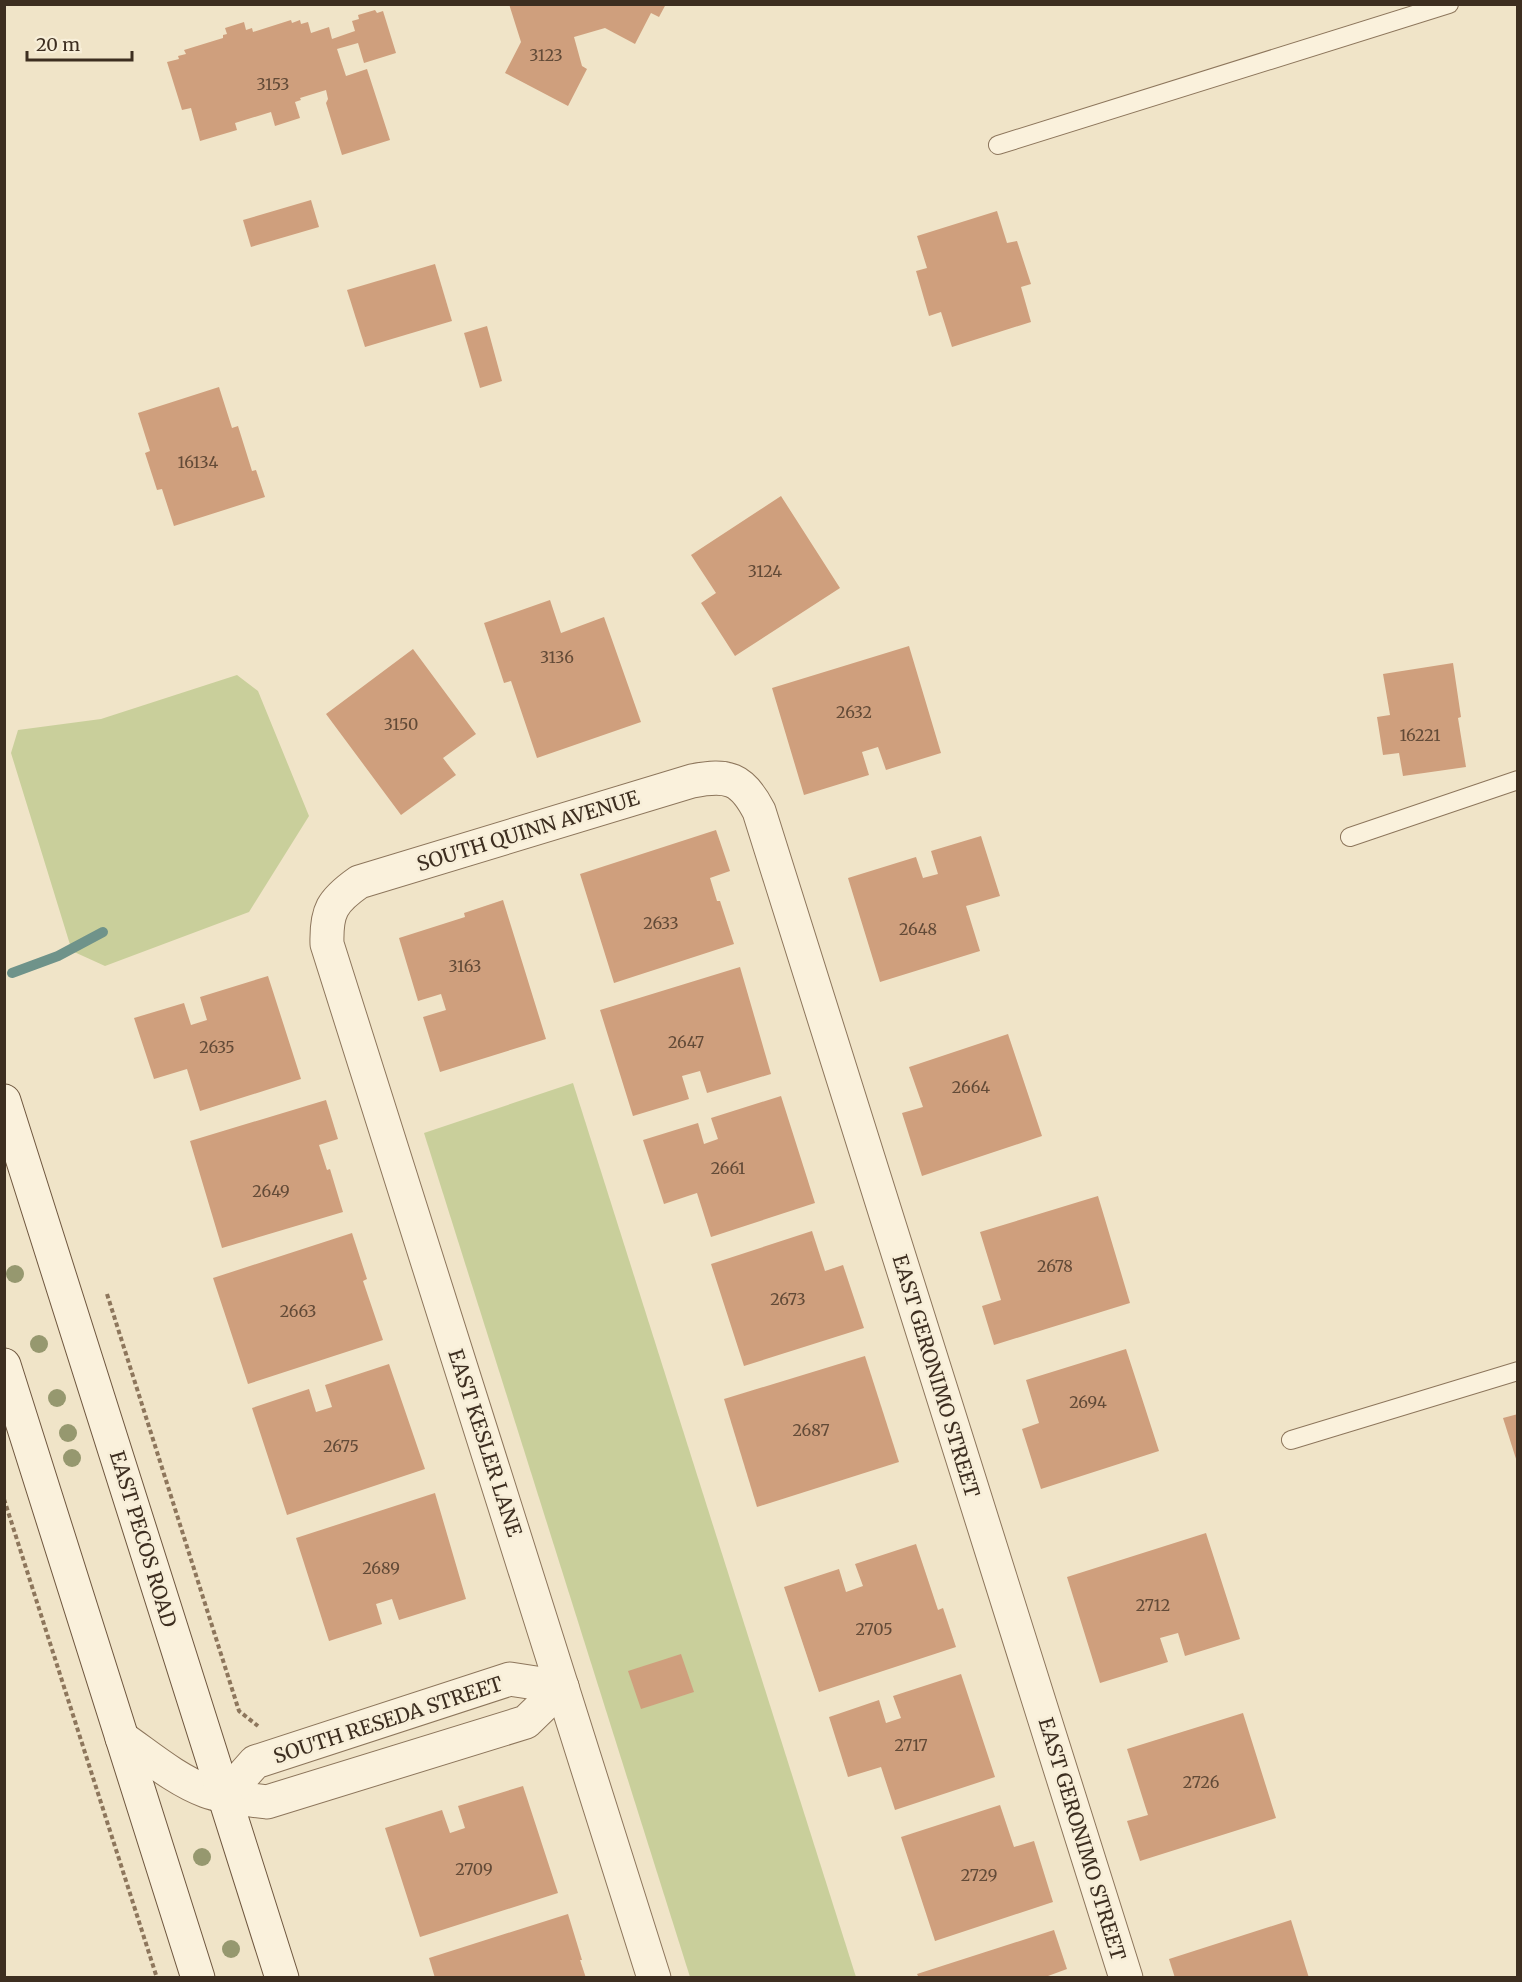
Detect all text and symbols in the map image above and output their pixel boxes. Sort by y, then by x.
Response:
scale bar [27,24,132,62]
text: 20 m [36,33,80,56]
house number: 3123 [529,45,563,65]
house number: 3153 [257,74,289,94]
house number: 16134 [178,452,219,472]
house number: 3124 [748,561,782,581]
house number: 3136 [540,647,574,667]
house number: 2632 [836,702,872,722]
house number: 3150 [384,714,418,734]
house number: 16221 [1399,725,1441,745]
street label: SOUTH QUINN AVENUE [414,785,642,876]
house number: 2633 [643,913,679,933]
house number: 2648 [899,919,937,939]
house number: 3163 [449,956,481,976]
house number: 2647 [668,1032,704,1052]
house number: 2635 [199,1037,235,1057]
house number: 2664 [952,1077,990,1097]
house number: 2661 [711,1158,745,1178]
house number: 2649 [252,1181,290,1201]
street label: EAST GERONIMO STREET [888,1251,985,1500]
house number: 2678 [1037,1256,1073,1276]
house number: 2673 [770,1289,806,1309]
house number: 2663 [280,1301,316,1321]
street label: EAST KESLER LANE [443,1346,528,1540]
house number: 2694 [1069,1392,1107,1412]
house number: 2687 [792,1420,830,1440]
house number: 2675 [323,1436,359,1456]
street label: EAST PECOS ROAD [105,1448,182,1630]
house number: 2689 [362,1558,400,1578]
house number: 2712 [1136,1595,1170,1615]
house number: 2705 [856,1619,892,1639]
street label: SOUTH RESEDA STREET [270,1671,506,1768]
street label: EAST GERONIMO STREET [1034,1714,1131,1963]
house number: 2717 [894,1735,928,1755]
house number: 2726 [1183,1772,1220,1792]
house number: 2709 [455,1859,493,1879]
house number: 2729 [961,1865,997,1885]

